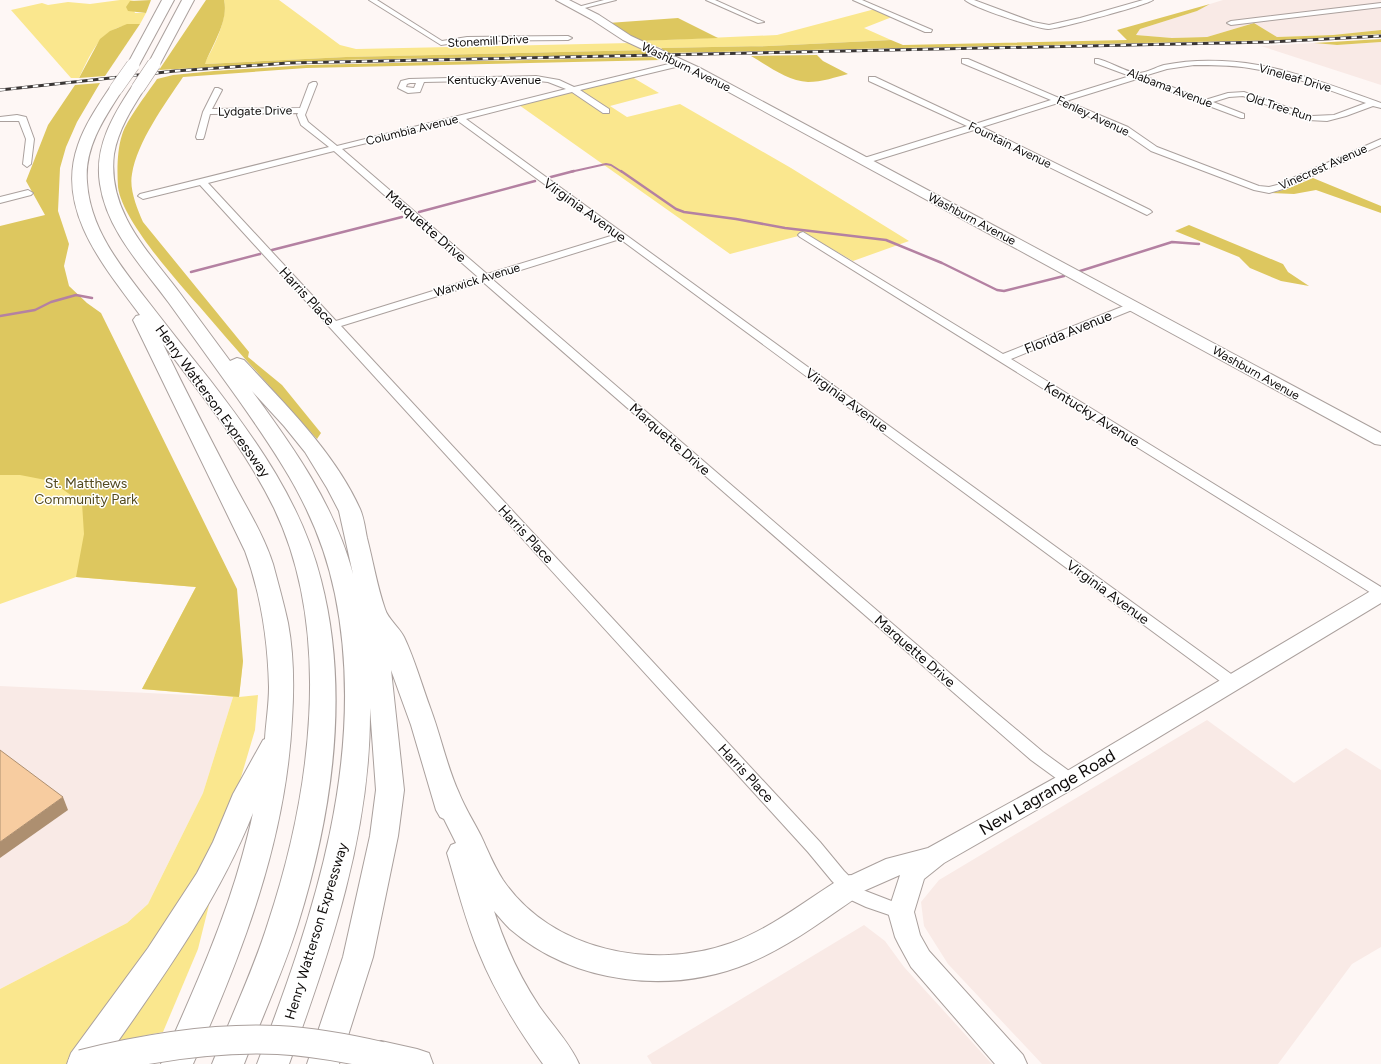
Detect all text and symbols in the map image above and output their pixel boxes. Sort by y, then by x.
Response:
street label: Stonemill Drive [447,32,529,50]
street label: Washburn Avenue [639,39,733,95]
street label: Vineleaf Drive [1257,61,1333,95]
street label: Alabama Avenue [1126,65,1215,111]
street label: Kentucky Avenue [447,73,541,87]
street label: Old Tree Run [1244,90,1314,124]
street label: Fenley Avenue [1054,93,1132,139]
street label: Lydgate Drive [218,103,293,119]
street label: Columbia Avenue [364,112,460,148]
street label: Fountain Avenue [966,119,1054,171]
street label: Vinecrest Avenue [1277,141,1370,193]
street label: Virginia Avenue [540,175,630,246]
street label: Marquette Drive [382,187,470,266]
street label: Washburn Avenue [926,190,1019,248]
street label: Warwick Avenue [432,260,522,300]
street label: Harris Place [275,264,338,329]
street label: Florida Avenue [1022,307,1115,358]
street label: Henry Watterson Expressway [152,322,274,481]
street label: Washburn Avenue [1210,343,1302,403]
street label: Virginia Avenue [802,365,892,436]
street label: Kentucky Avenue [1041,378,1143,451]
street label: Marquette Drive [626,400,714,479]
park label: St. Matthews Community Park [34,475,138,508]
street label: Harris Place [494,502,557,567]
street label: Virginia Avenue [1063,557,1153,628]
street label: Marquette Drive [871,612,959,691]
street label: Harris Place [714,741,777,806]
street label: New Lagrange Road [975,745,1119,839]
street label: Henry Watterson Expressway [281,840,352,1022]

